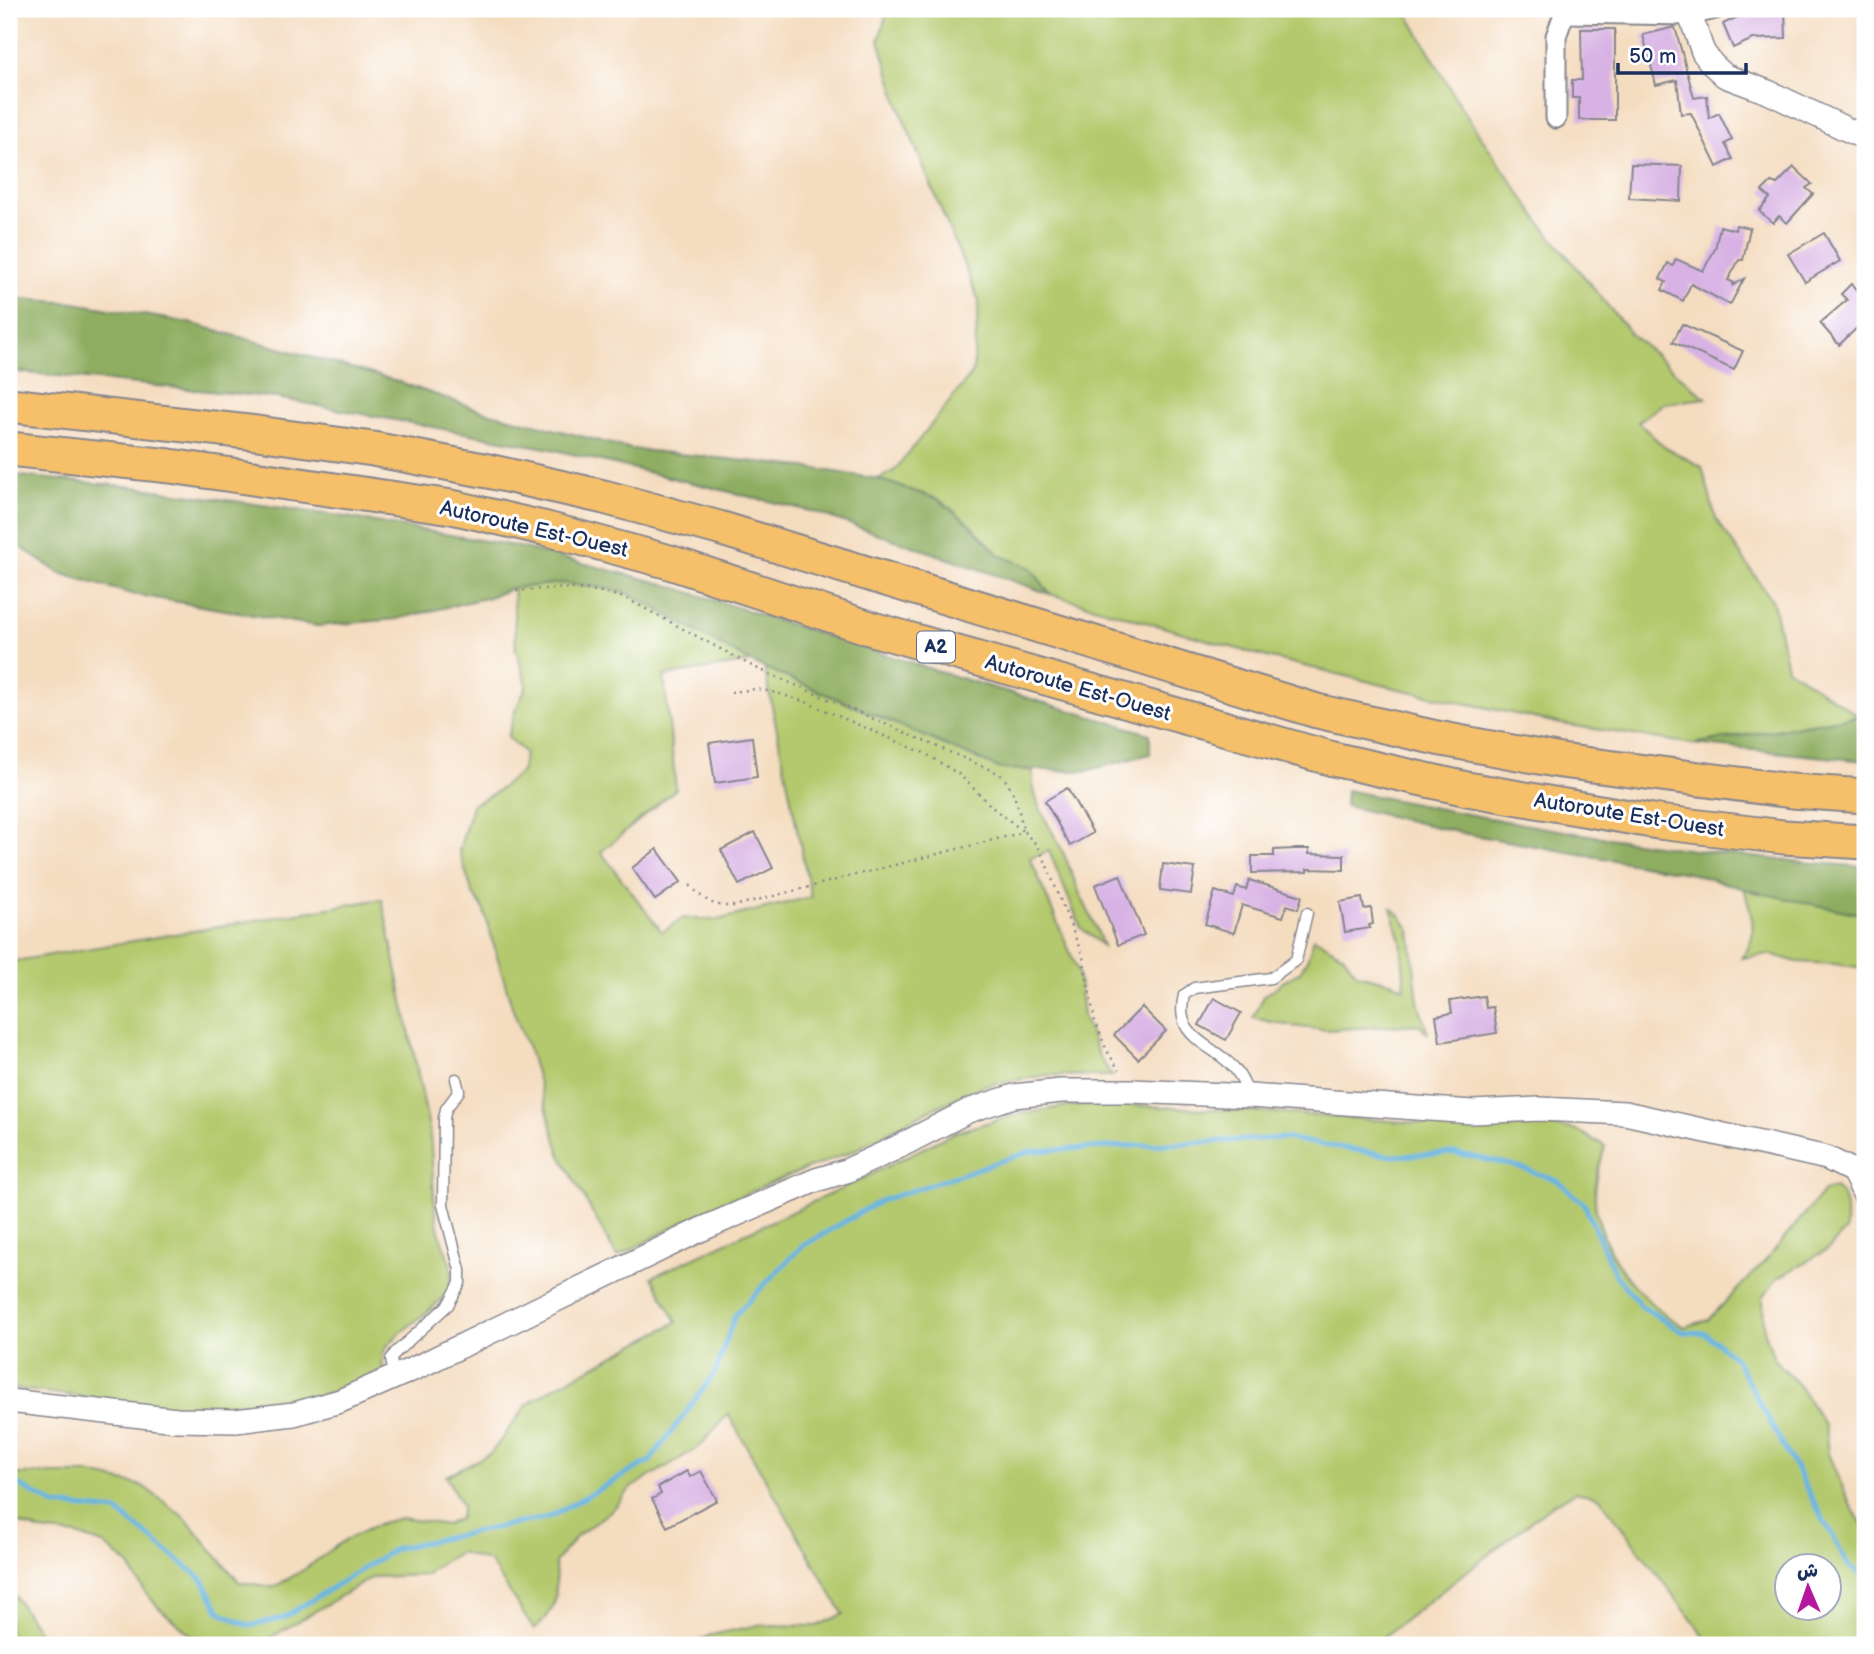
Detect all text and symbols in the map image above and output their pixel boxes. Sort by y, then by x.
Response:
scale bar [1618,32,1746,76]
text: 50 m [1629,44,1676,69]
street label: Autoroute Est-Ouest [438,495,631,563]
road number: A2 [917,632,955,662]
street label: Autoroute Est-Ouest [982,650,1174,727]
street label: Autoroute Est-Ouest [1532,788,1726,842]
north arrow [1772,1552,1842,1622]
text: ش [1797,1560,1818,1583]

